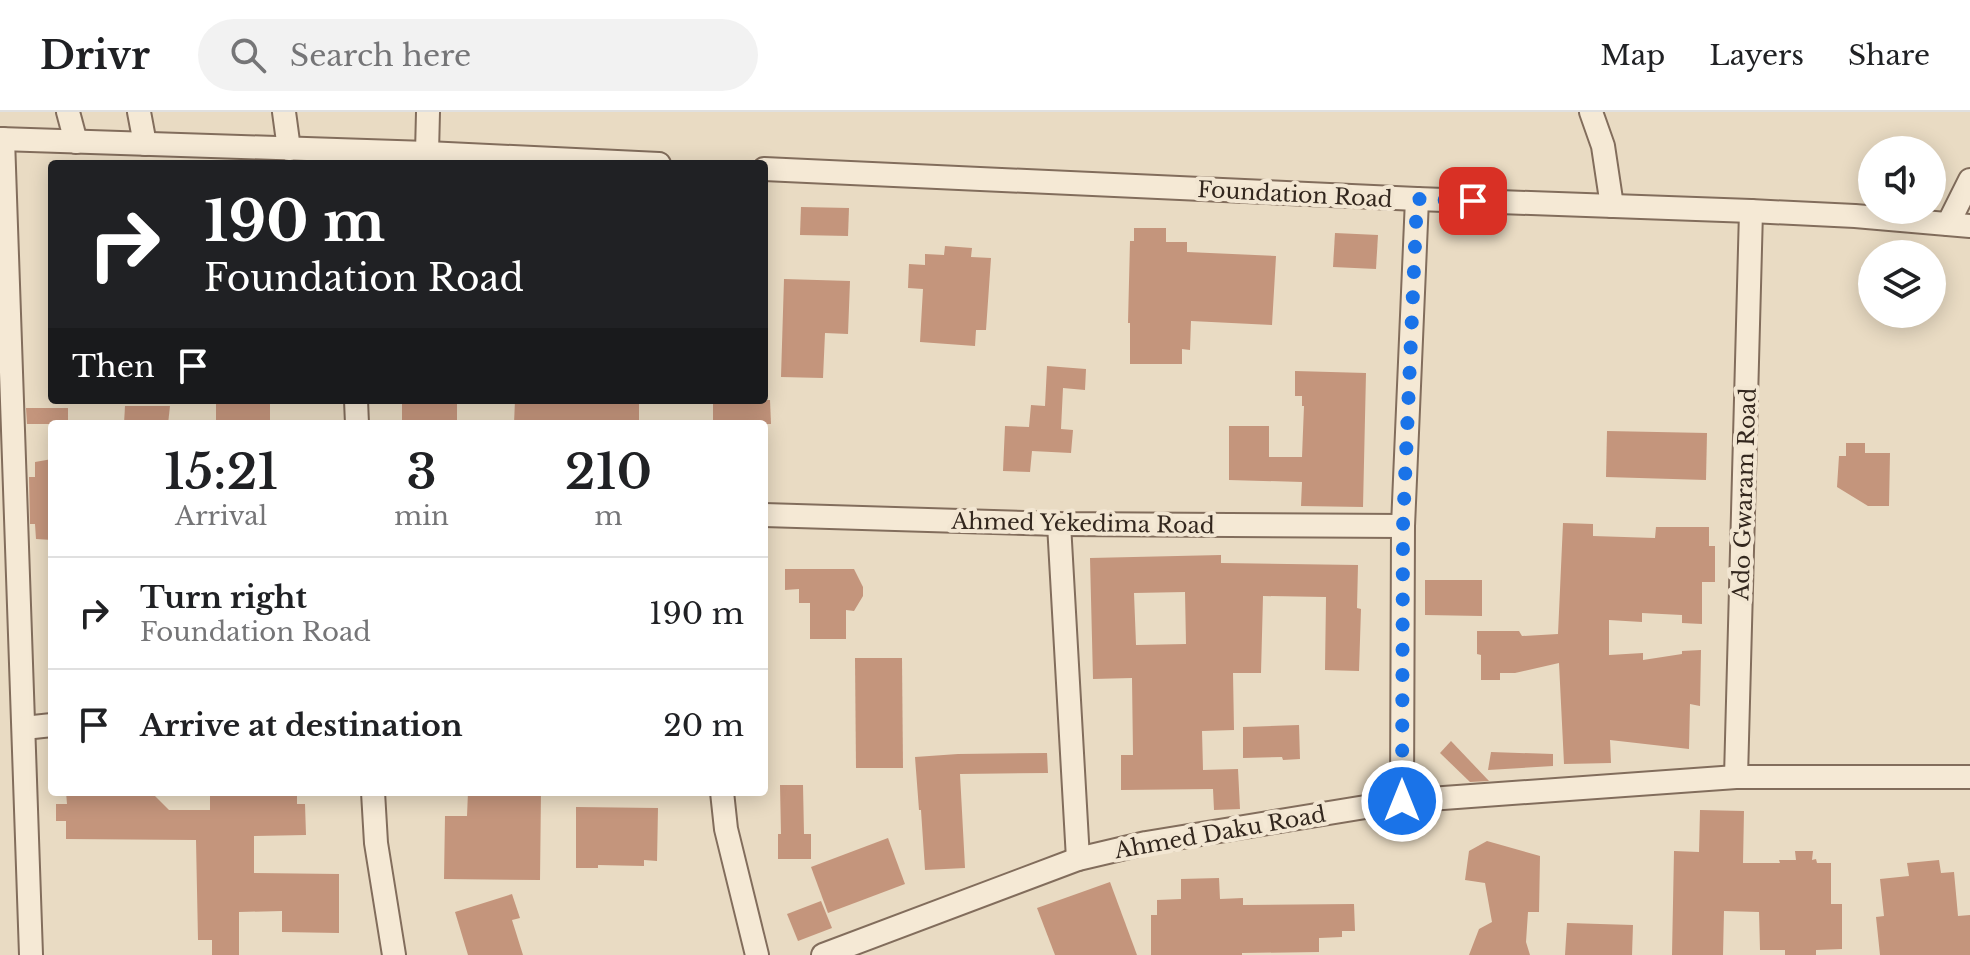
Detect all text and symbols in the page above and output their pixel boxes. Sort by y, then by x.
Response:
search box [198,19,758,91]
text: Drivr [40,32,150,79]
icon: search [226,33,270,77]
text: Search here [290,37,471,74]
text: Map [1600,38,1665,73]
text: Layers [1709,38,1804,73]
text: Share [1848,38,1930,73]
map controls [1858,136,1946,328]
button: sound [1858,136,1946,224]
pin [1439,167,1507,235]
street label: Foundation Road [1197,176,1393,213]
icon: arrive [1451,179,1495,223]
text: 190 m [204,187,385,256]
icon: right [72,192,176,296]
button: layers [1858,240,1946,328]
text: Foundation Road [204,256,524,301]
icon: arrive [171,344,215,388]
text: Then [72,348,155,385]
street label: Ado Gwaram Road [1727,387,1762,602]
text: 15:21 [164,442,278,502]
text: 3 [406,442,437,502]
text: 210 [565,442,652,502]
text: Arrival [175,500,267,532]
text: min [394,500,449,532]
text: m [595,500,622,532]
street label: Ahmed Yekedima Road [950,508,1215,539]
text: Turn right [140,579,307,616]
icon: right [72,591,116,635]
text: 190 m [649,595,744,632]
text: Foundation Road [140,616,371,648]
icon: arrive [72,703,116,747]
text: Arrive at destination [140,707,463,744]
text: 20 m [663,707,744,744]
position arrow [1360,759,1444,843]
street label: Ahmed Daku Road [1111,801,1328,865]

